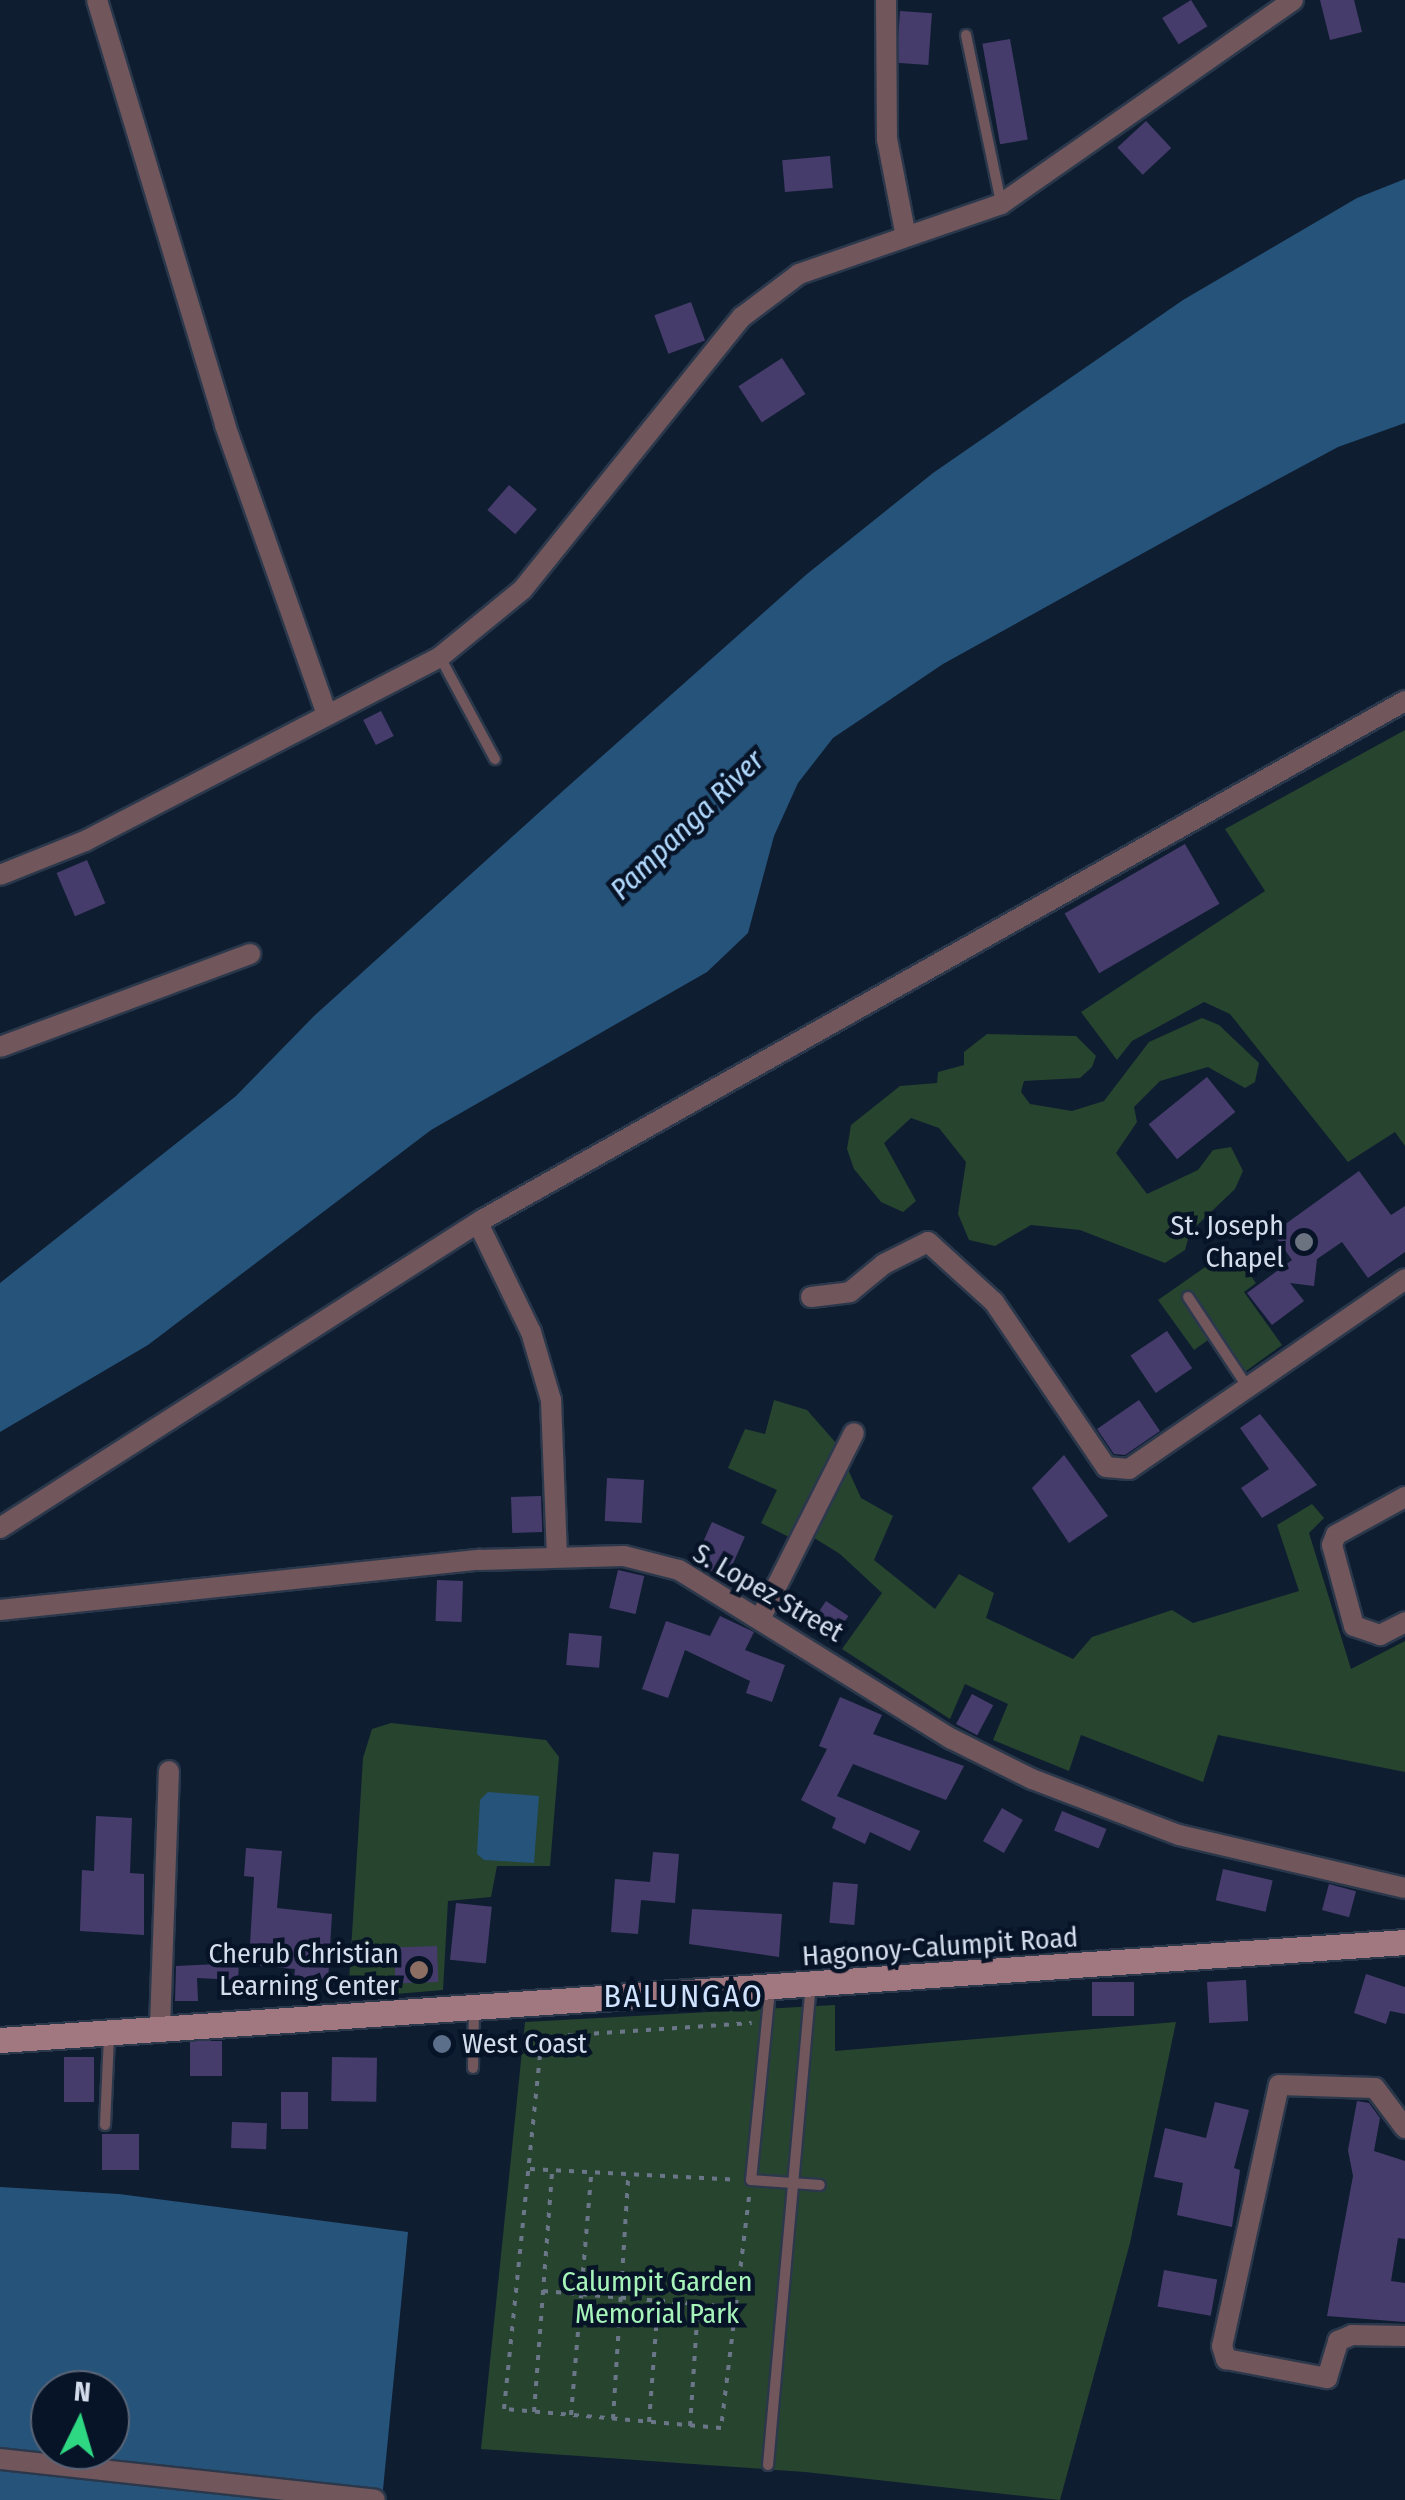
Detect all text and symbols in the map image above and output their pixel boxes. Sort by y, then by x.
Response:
water label: Pampanga River [603,743,771,907]
place label: St. Joseph Chapel [1171,1209,1284,1275]
marker: St. Joseph Chapel [1293,1231,1315,1253]
street label: S. Lopez Street [687,1536,849,1650]
street label: Hagonoy-Calumpit Road [801,1921,1079,1973]
place label: Cherub Christian Learning Center [208,1937,399,2003]
marker: Cherub Christian Learning Center [408,1959,430,1981]
district label: BALUNGAO [604,1977,764,2015]
place label: West Coast [462,2027,587,2061]
marker: West Coast [431,2033,453,2055]
park label: Calumpit Garden Memorial Park [562,2265,752,2331]
north arrow [30,2370,130,2470]
text: N [73,2374,92,2409]

